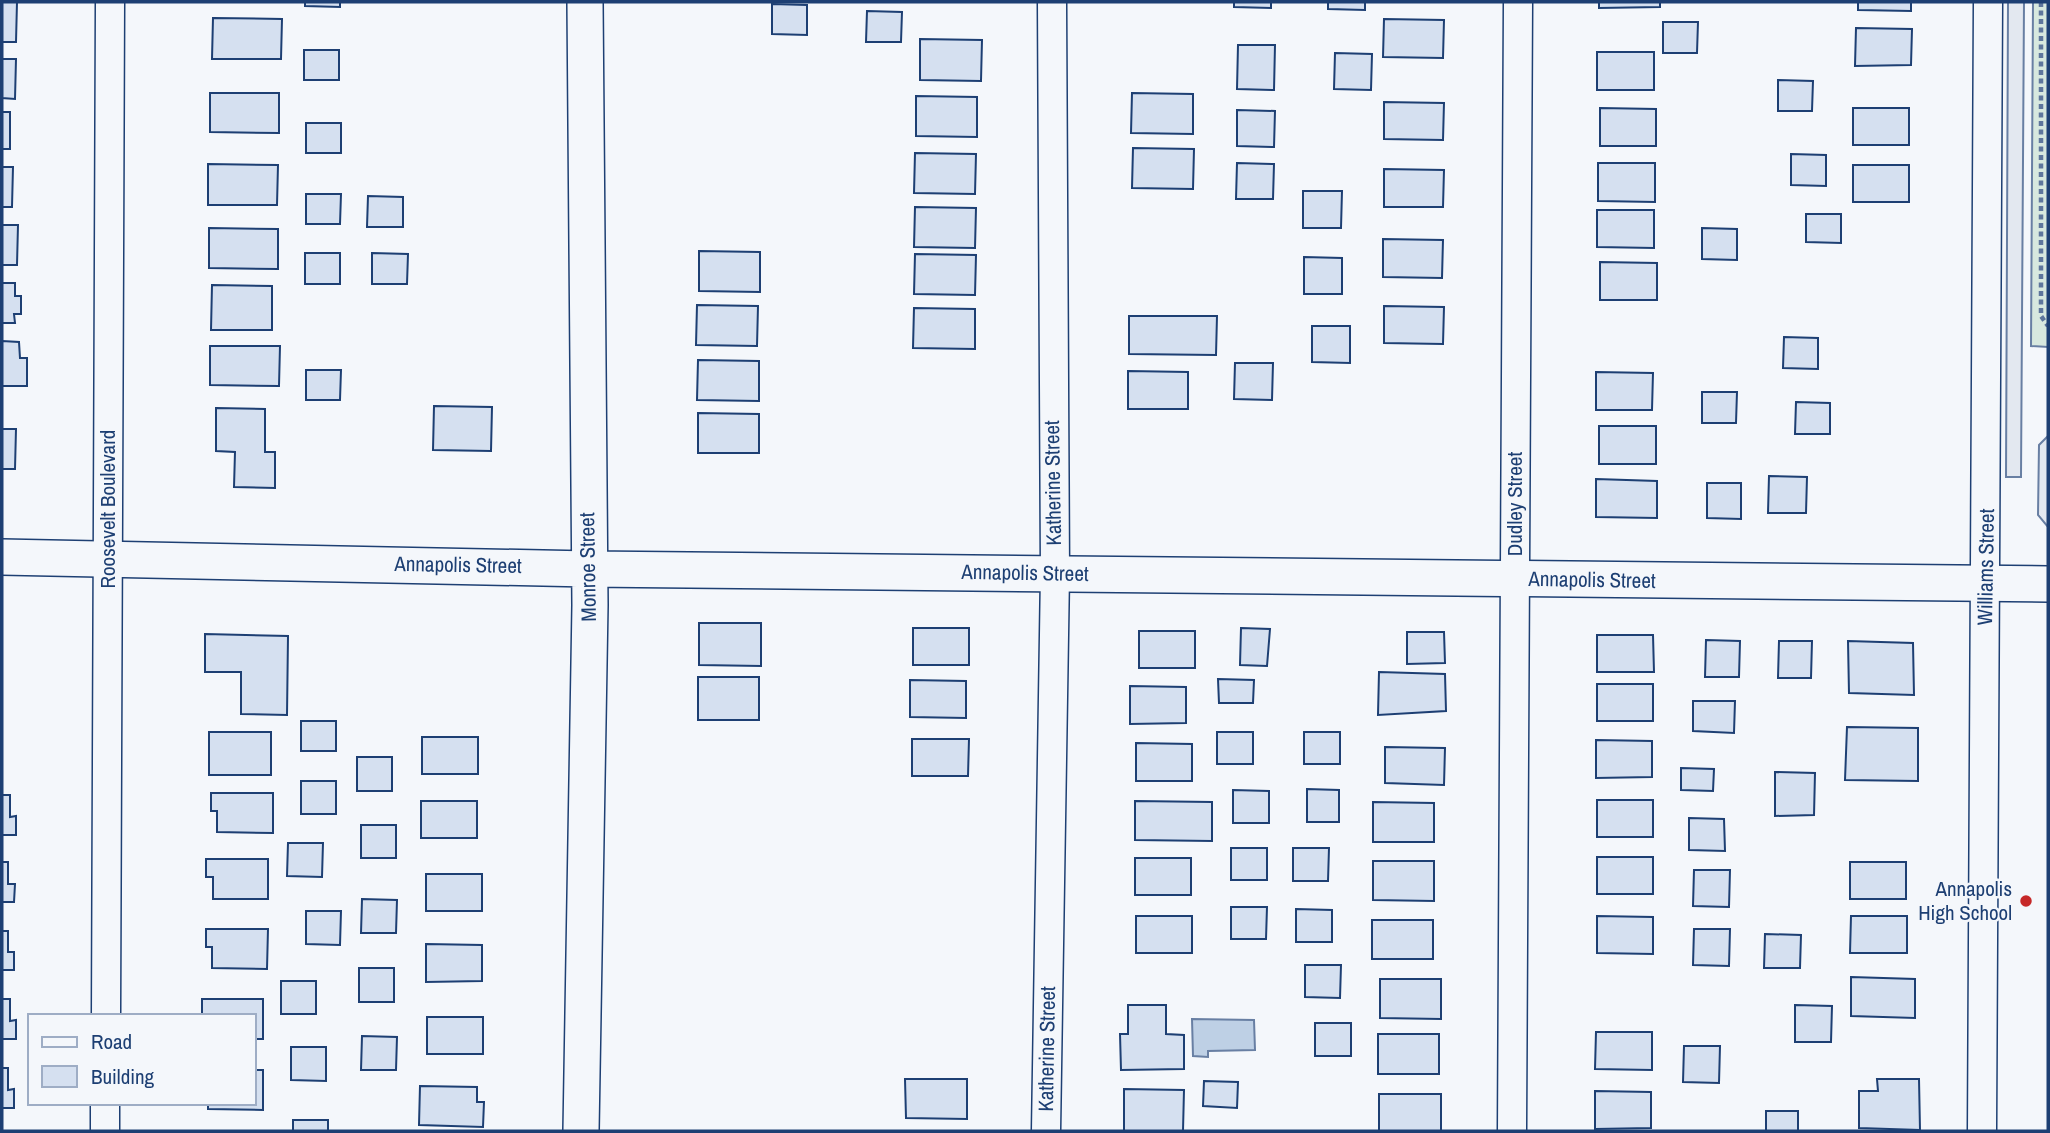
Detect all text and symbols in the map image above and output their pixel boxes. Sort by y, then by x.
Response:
street label: Katherine Street [1037,420,1068,546]
street label: Roosevelt Boulevard [93,430,122,588]
street label: Dudley Street [1500,452,1529,556]
street label: Williams Street [1970,508,2001,626]
street label: Monroe Street [572,512,603,622]
street label: Annapolis Street [393,549,522,580]
street label: Annapolis Street [960,557,1089,588]
street label: Annapolis Street [1527,564,1656,595]
place label: Annapolis High School [1918,874,2012,927]
marker: Annapolis High School [2018,893,2034,909]
street label: Katherine Street [1031,986,1062,1112]
legend [28,1014,256,1105]
text: Road [91,1027,132,1056]
text: Building [91,1062,155,1091]

